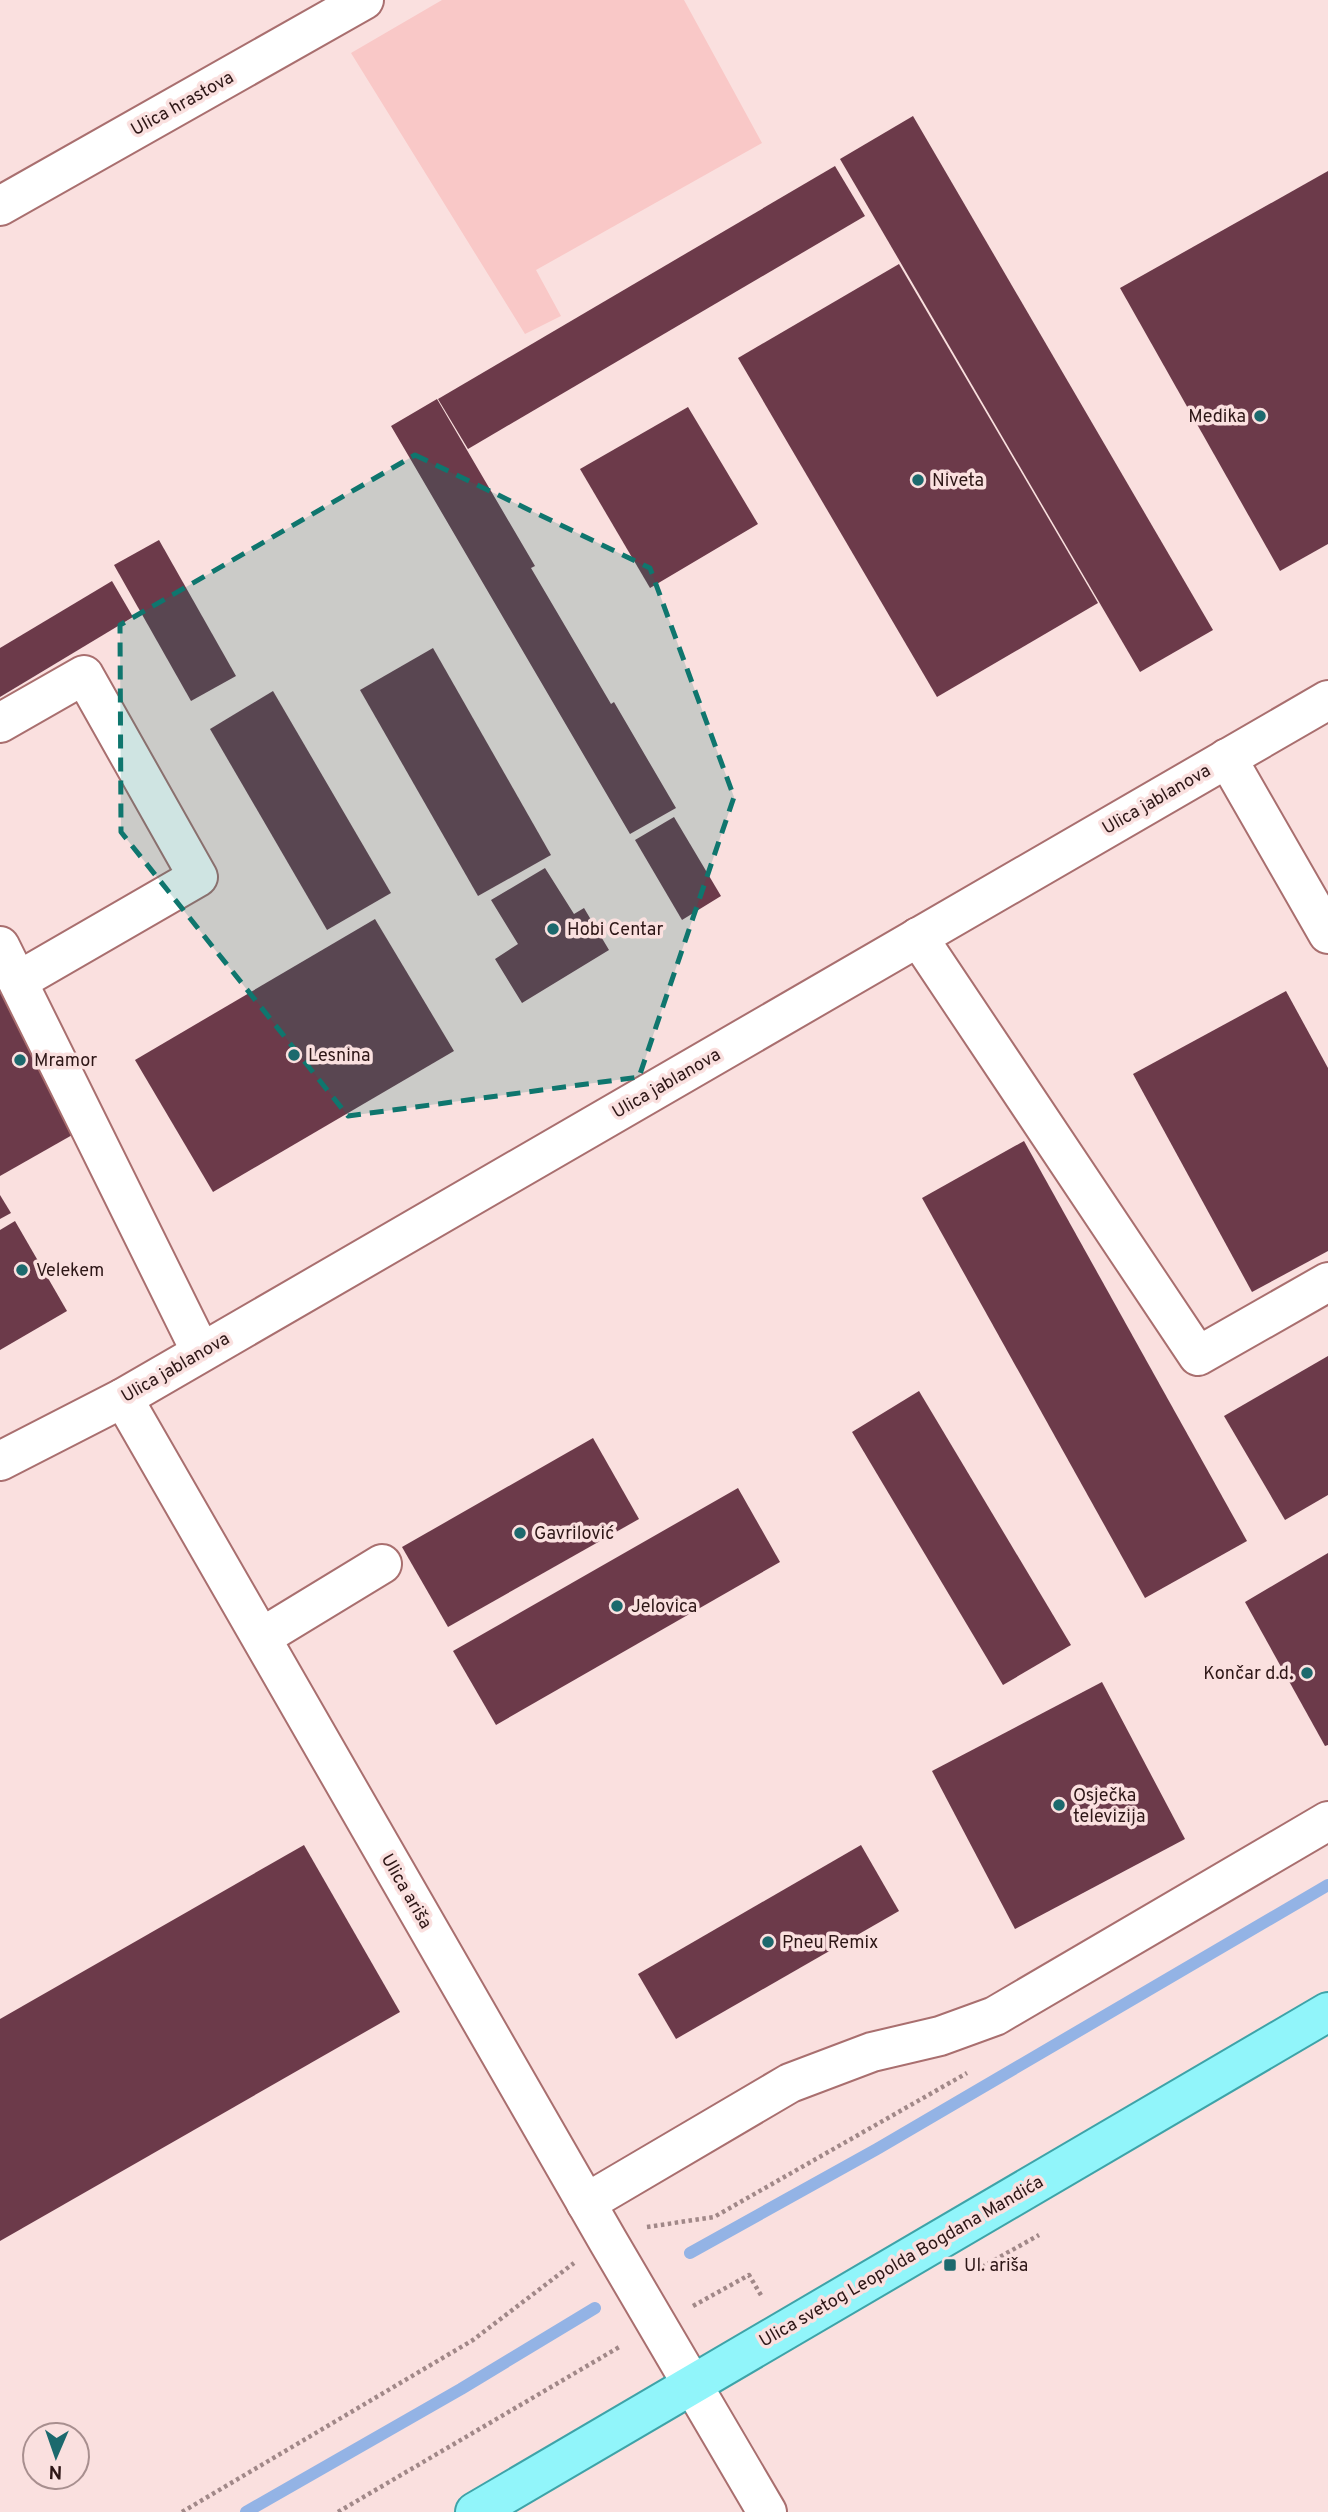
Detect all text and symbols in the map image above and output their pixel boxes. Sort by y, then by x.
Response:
street label: Ulica hrastova [127,67,238,142]
place label: Medika [1188,406,1246,429]
marker: Medika [1252,408,1268,424]
place label: Niveta [932,470,984,493]
marker: Niveta [910,472,926,488]
street label: Ulica jablanova [1098,760,1215,841]
place label: Hobi Centar [567,919,663,942]
marker: Hobi Centar [545,921,561,937]
street label: Ulica jablanova [608,1044,725,1125]
place label: Lesnina [308,1045,370,1068]
marker: Lesnina [286,1047,302,1063]
place label: Mramor [34,1050,97,1073]
marker: Mramor [12,1052,28,1068]
place label: Velekem [36,1260,104,1283]
marker: Velekem [14,1262,30,1278]
street label: Ulica jablanova [117,1328,234,1409]
place label: Gavrilović [534,1523,614,1546]
marker: Gavrilović [512,1525,528,1541]
place label: Jelovica [631,1596,697,1619]
marker: Jelovica [609,1598,625,1614]
place label: Končar d.d. [1203,1663,1293,1686]
marker: Končar d.d. [1299,1665,1315,1681]
place label: Osječka televizija [1073,1785,1145,1829]
marker: Osječka televizija [1051,1797,1067,1813]
street label: Ulica ariša [375,1850,436,1933]
place label: Pneu Remix [782,1932,878,1955]
marker: Pneu Remix [760,1934,776,1950]
street label: Ulica svetog Leopolda Bogdana Mandića [756,2171,1048,2353]
place label: Ul. ariša [964,2255,1028,2278]
marker: Ul. ariša [942,2257,958,2273]
north arrow [21,2421,91,2491]
text: N [48,2459,63,2483]

